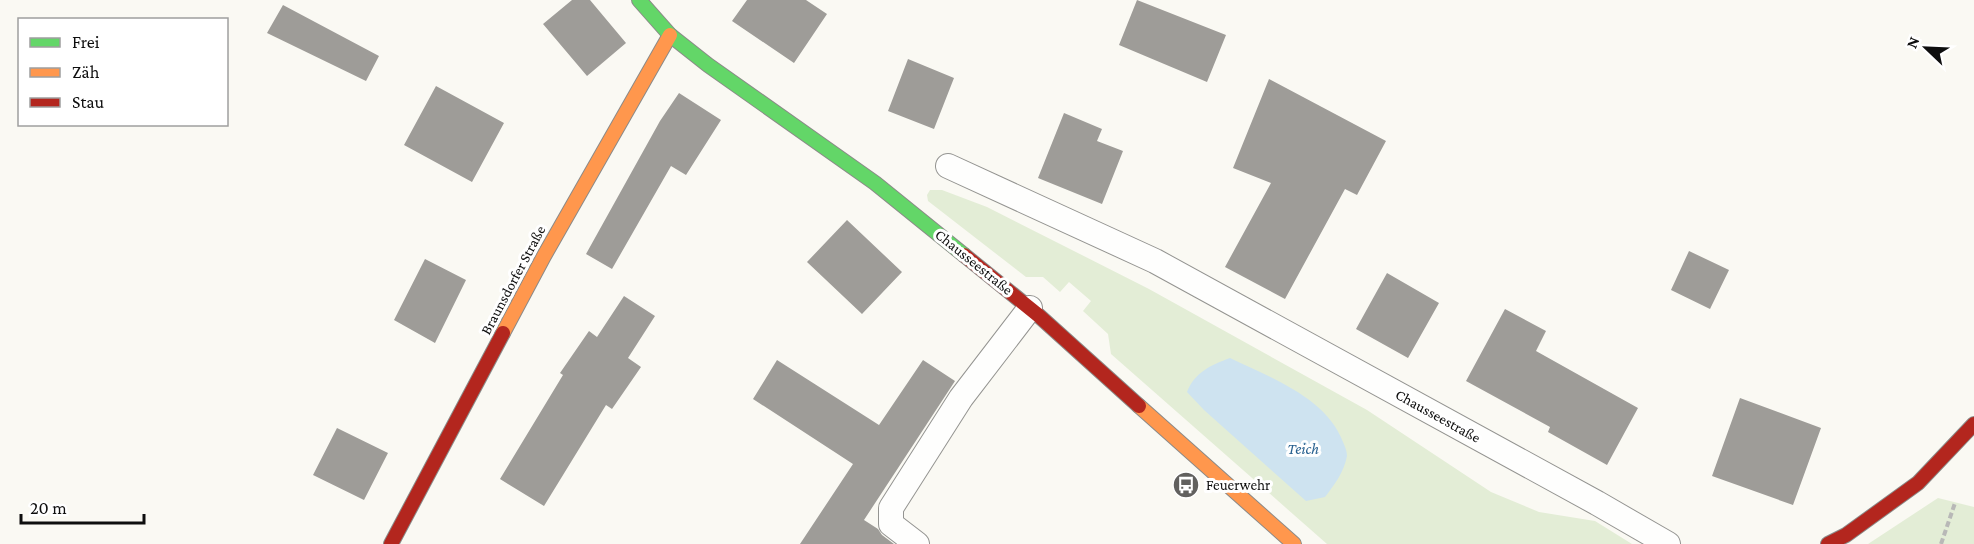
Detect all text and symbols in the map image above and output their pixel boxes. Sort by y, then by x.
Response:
legend [18,18,228,126]
north arrow [1896,18,1956,78]
text: Frei [72,32,100,52]
text: N [1903,34,1923,51]
text: Zäh [72,62,100,82]
text: Stau [72,92,105,112]
street label: Braunsdorfer Straße [478,223,549,337]
street label: Chausseestraße [932,226,1016,298]
street label: Chausseestraße [1393,386,1484,446]
water label: Teich [1287,440,1319,457]
bus stop icon: Feuerwehr [1171,470,1201,500]
place label: Feuerwehr [1206,477,1271,493]
scale bar [21,487,144,525]
text: 20 m [30,498,67,518]

